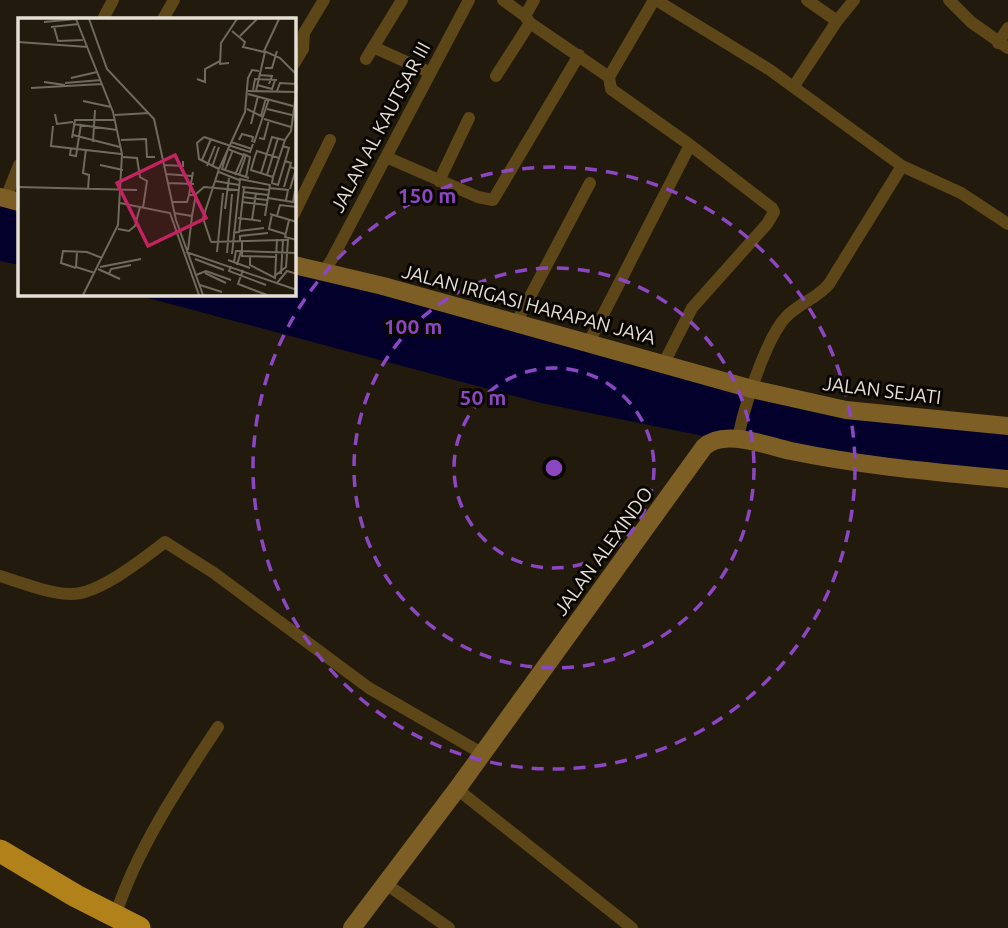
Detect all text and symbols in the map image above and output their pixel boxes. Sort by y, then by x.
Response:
inset map [18,18,296,296]
street label: JALAN AL KAUTSAR III [326,38,434,216]
text: 150 m [398,183,456,207]
street label: JALAN IRIGASI HARAPAN JAYA [400,260,659,349]
text: 100 m [384,314,442,338]
street label: JALAN SEJATI [822,372,942,408]
text: 50 m [460,385,506,409]
centre of rings [542,456,566,480]
street label: JALAN ALEXINDO [549,483,657,619]

